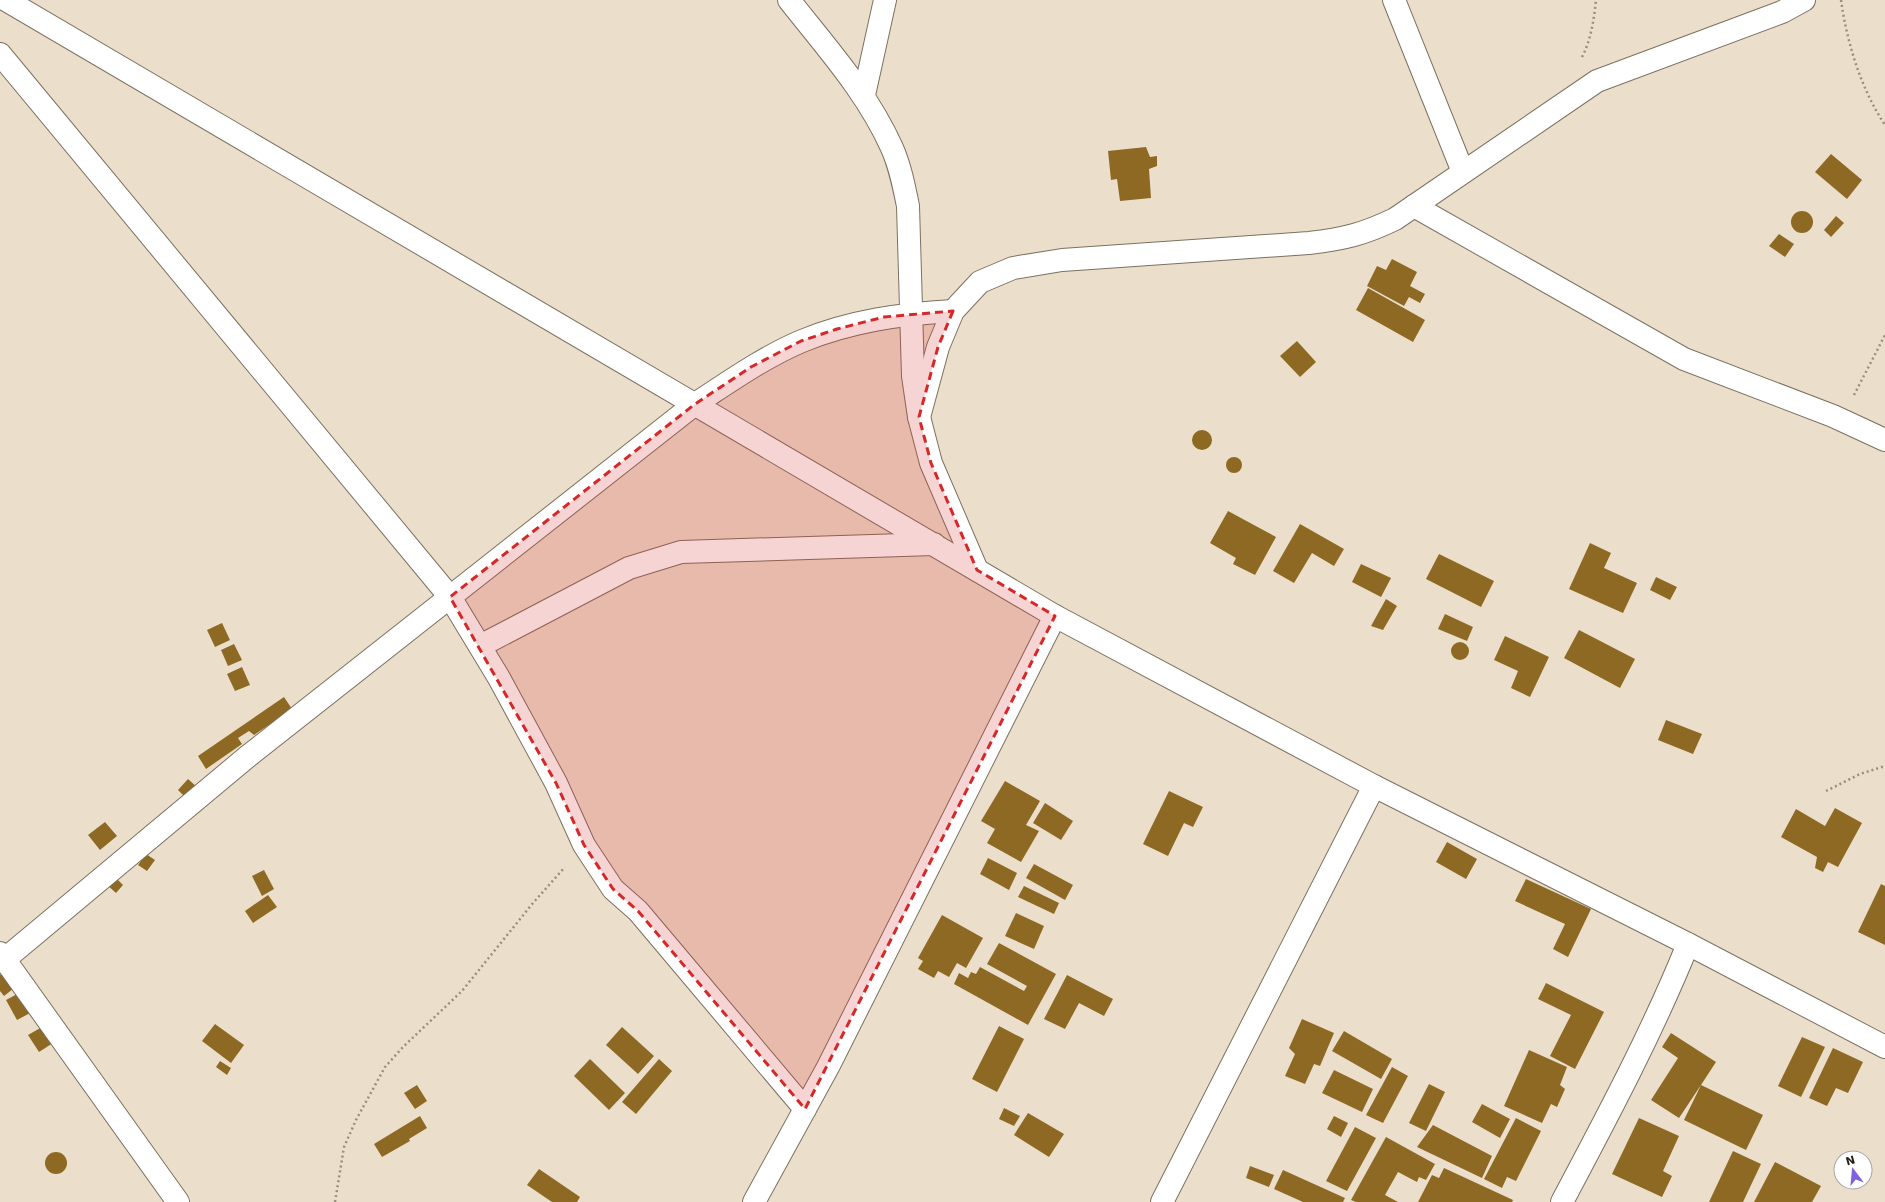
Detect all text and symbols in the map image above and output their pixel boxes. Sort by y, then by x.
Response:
north arrow [1833,1150,1873,1190]
text: N [1844,1153,1857,1168]

